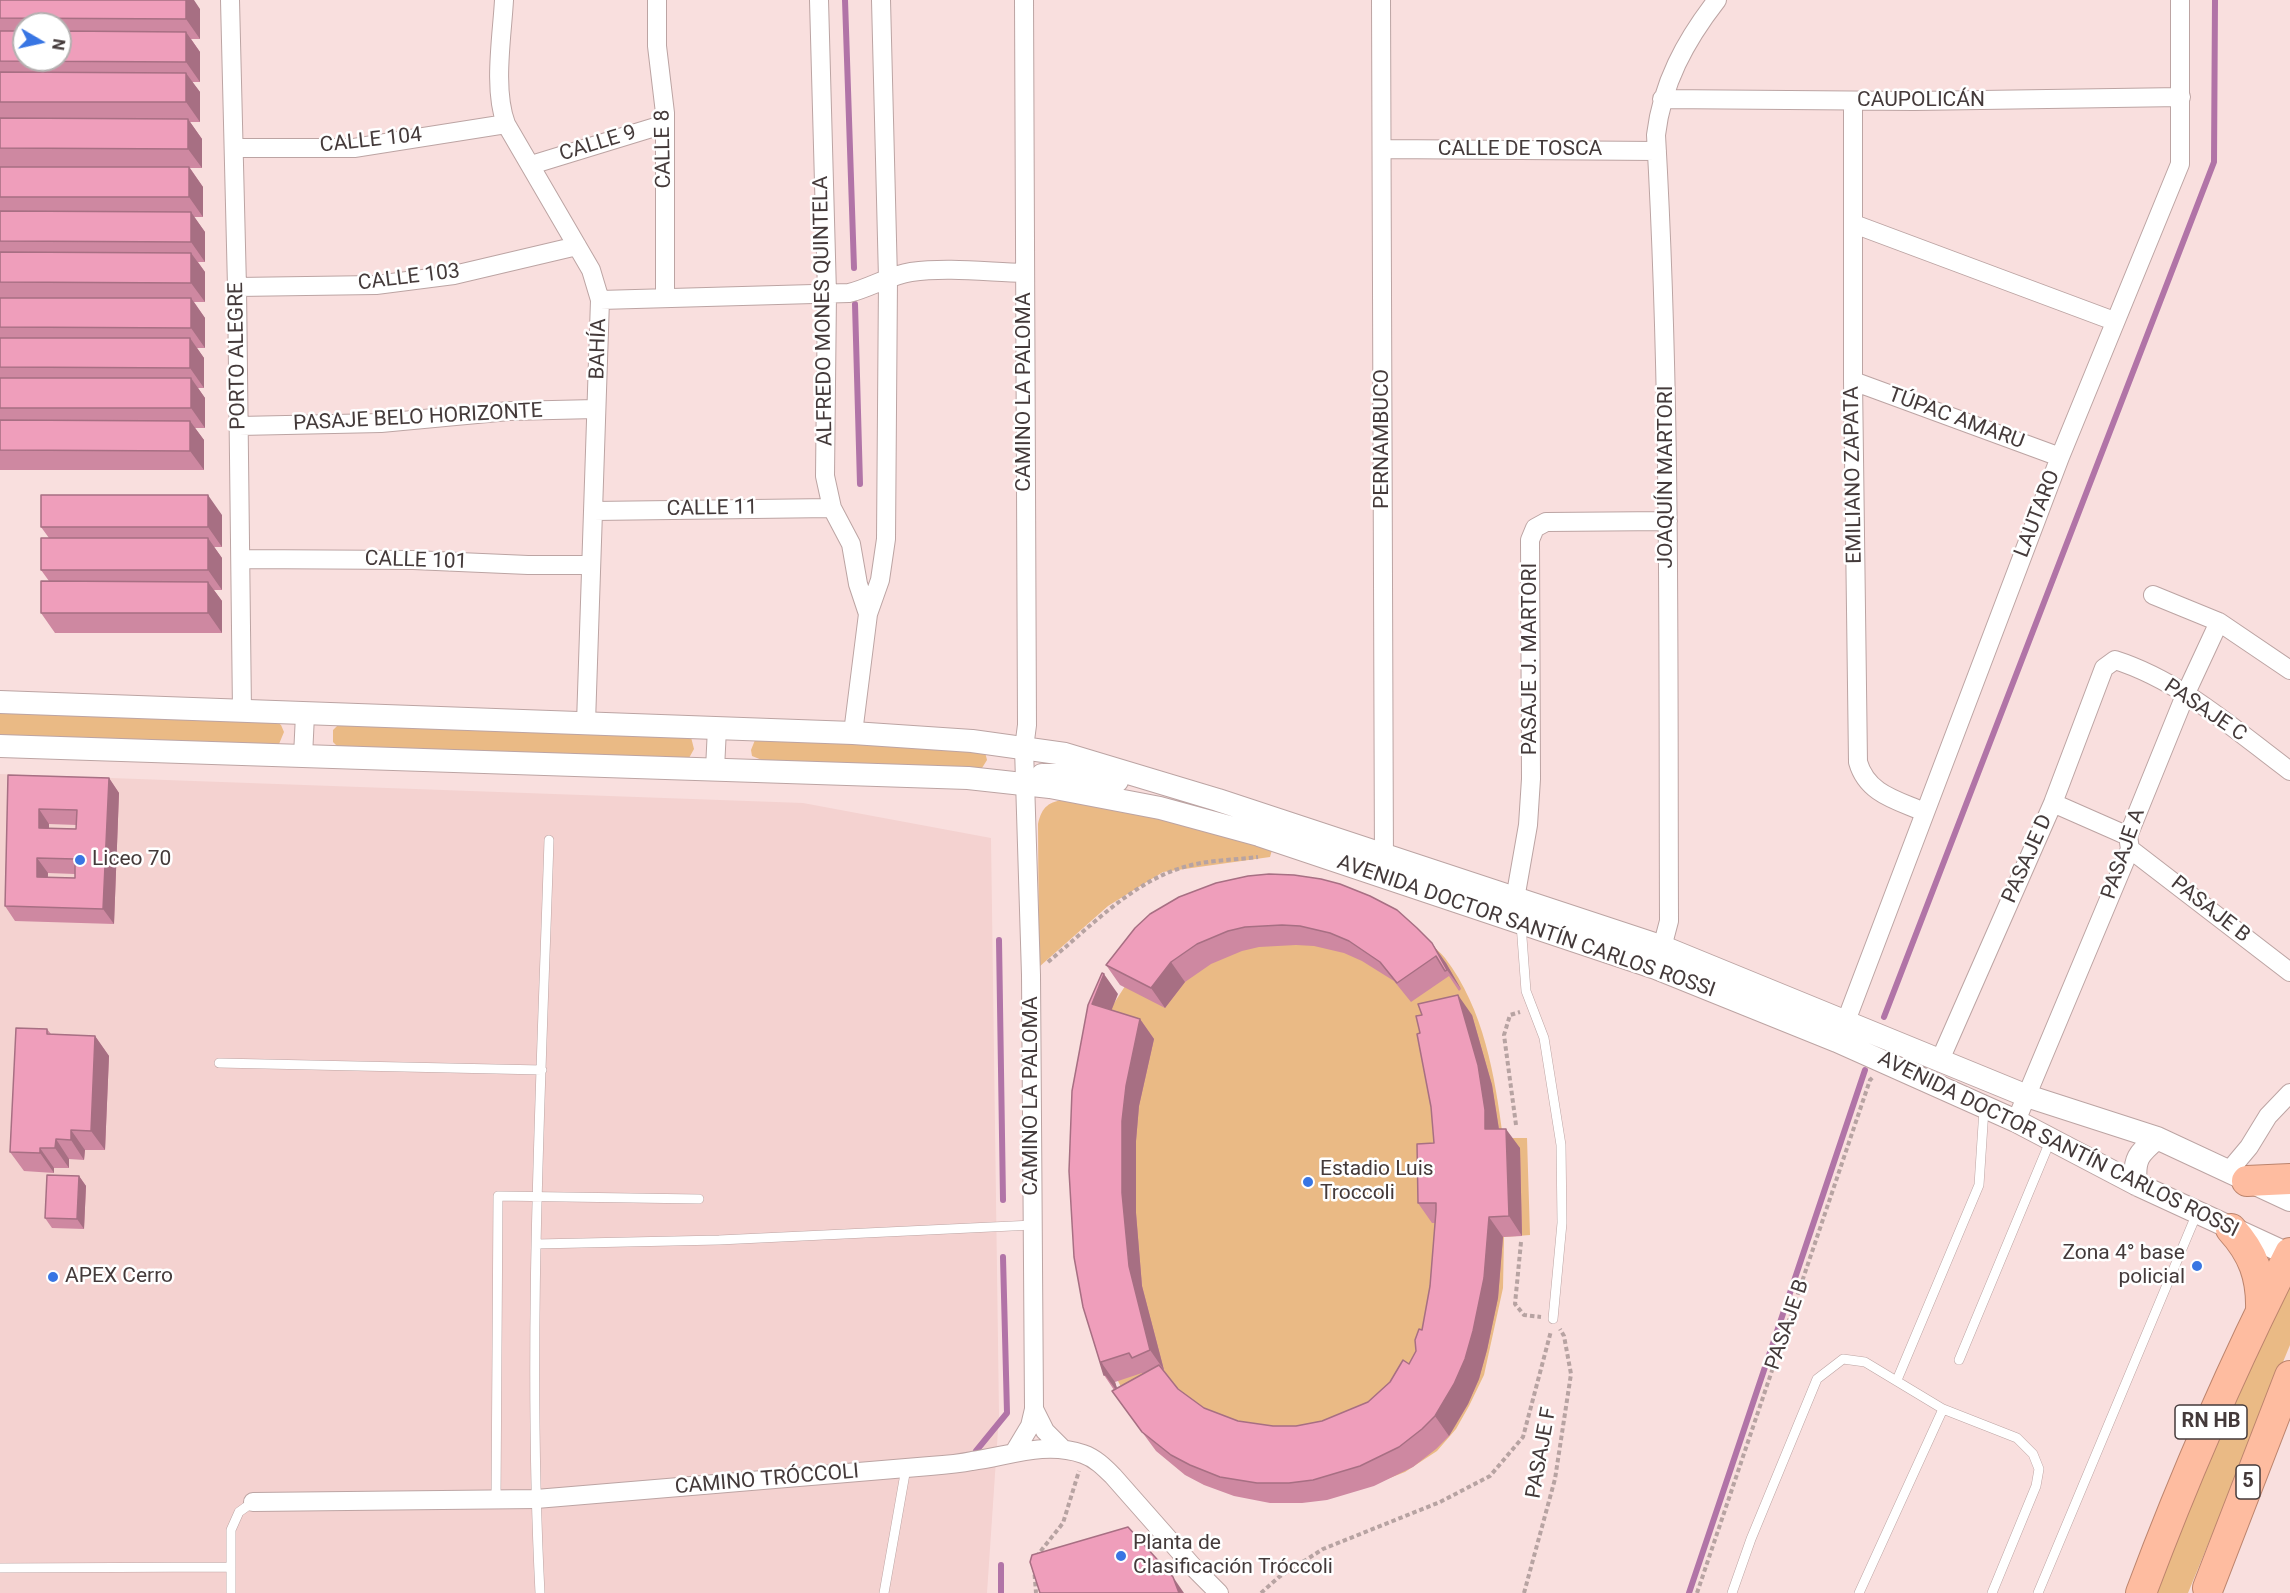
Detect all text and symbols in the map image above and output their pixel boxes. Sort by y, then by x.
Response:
north arrow [12,12,72,72]
text: N [48,38,69,52]
street label: CAUPOLICÁN [1857,88,1985,114]
street label: CALLE 8 [651,109,677,189]
street label: CALLE 9 [557,120,639,168]
street label: CALLE 104 [319,123,423,159]
street label: CALLE DE TOSCA [1438,137,1602,163]
street label: ALFREDO MONES QUINTELA [809,176,839,446]
street label: CALLE 103 [357,259,461,297]
street label: PORTO ALEGRE [224,282,252,430]
street label: CAMINO LA PALOMA [1012,292,1038,492]
street label: BAHÍA [585,318,613,380]
street label: PERNAMBUCO [1370,369,1396,509]
street label: TÚPAC AMARU [1885,383,2027,455]
street label: JOAQUÍN MARTORI [1654,385,1680,569]
street label: EMILIANO ZAPATA [1840,386,1868,564]
street label: PASAJE BELO HORIZONTE [293,399,543,437]
street label: LAUTARO [2010,467,2066,561]
street label: CALLE 11 [666,496,758,522]
street label: CALLE 101 [364,547,468,575]
street label: PASAJE J. MARTORI [1518,563,1544,755]
street label: PASAJE C [2159,674,2251,748]
street label: PASAJE A [2097,805,2151,903]
street label: PASAJE D [1997,811,2059,907]
place label: Liceo 70 [92,847,171,873]
street label: AVENIDA DOCTOR SANTÍN CARLOS ROSSI [1334,850,1718,1004]
marker: Liceo 70 [73,853,87,867]
street label: PASAJE B [2165,871,2255,949]
street label: CAMINO LA PALOMA [1019,996,1045,1196]
street label: AVENIDA DOCTOR SANTÍN CARLOS ROSSI [1874,1046,2242,1244]
place label: Estadio Luis Troccoli [1320,1157,1434,1207]
marker: Estadio Luis Troccoli [1301,1175,1315,1189]
place label: Zona 4° base policial [2062,1241,2185,1291]
marker: Zona 4° base policial [2190,1259,2204,1273]
place label: APEX Cerro [65,1264,173,1290]
marker: APEX Cerro [46,1270,60,1284]
street label: PASAJE B [1761,1277,1815,1373]
street label: PASAJE F [1522,1405,1562,1501]
road number: RN HB [2175,1405,2247,1439]
street label: CAMINO TRÓCCOLI [674,1459,860,1501]
road number: 5 [2236,1465,2260,1499]
place label: Planta de Clasificación Tróccoli [1133,1531,1333,1581]
marker: Planta de Clasificación Tróccoli [1114,1549,1128,1563]

